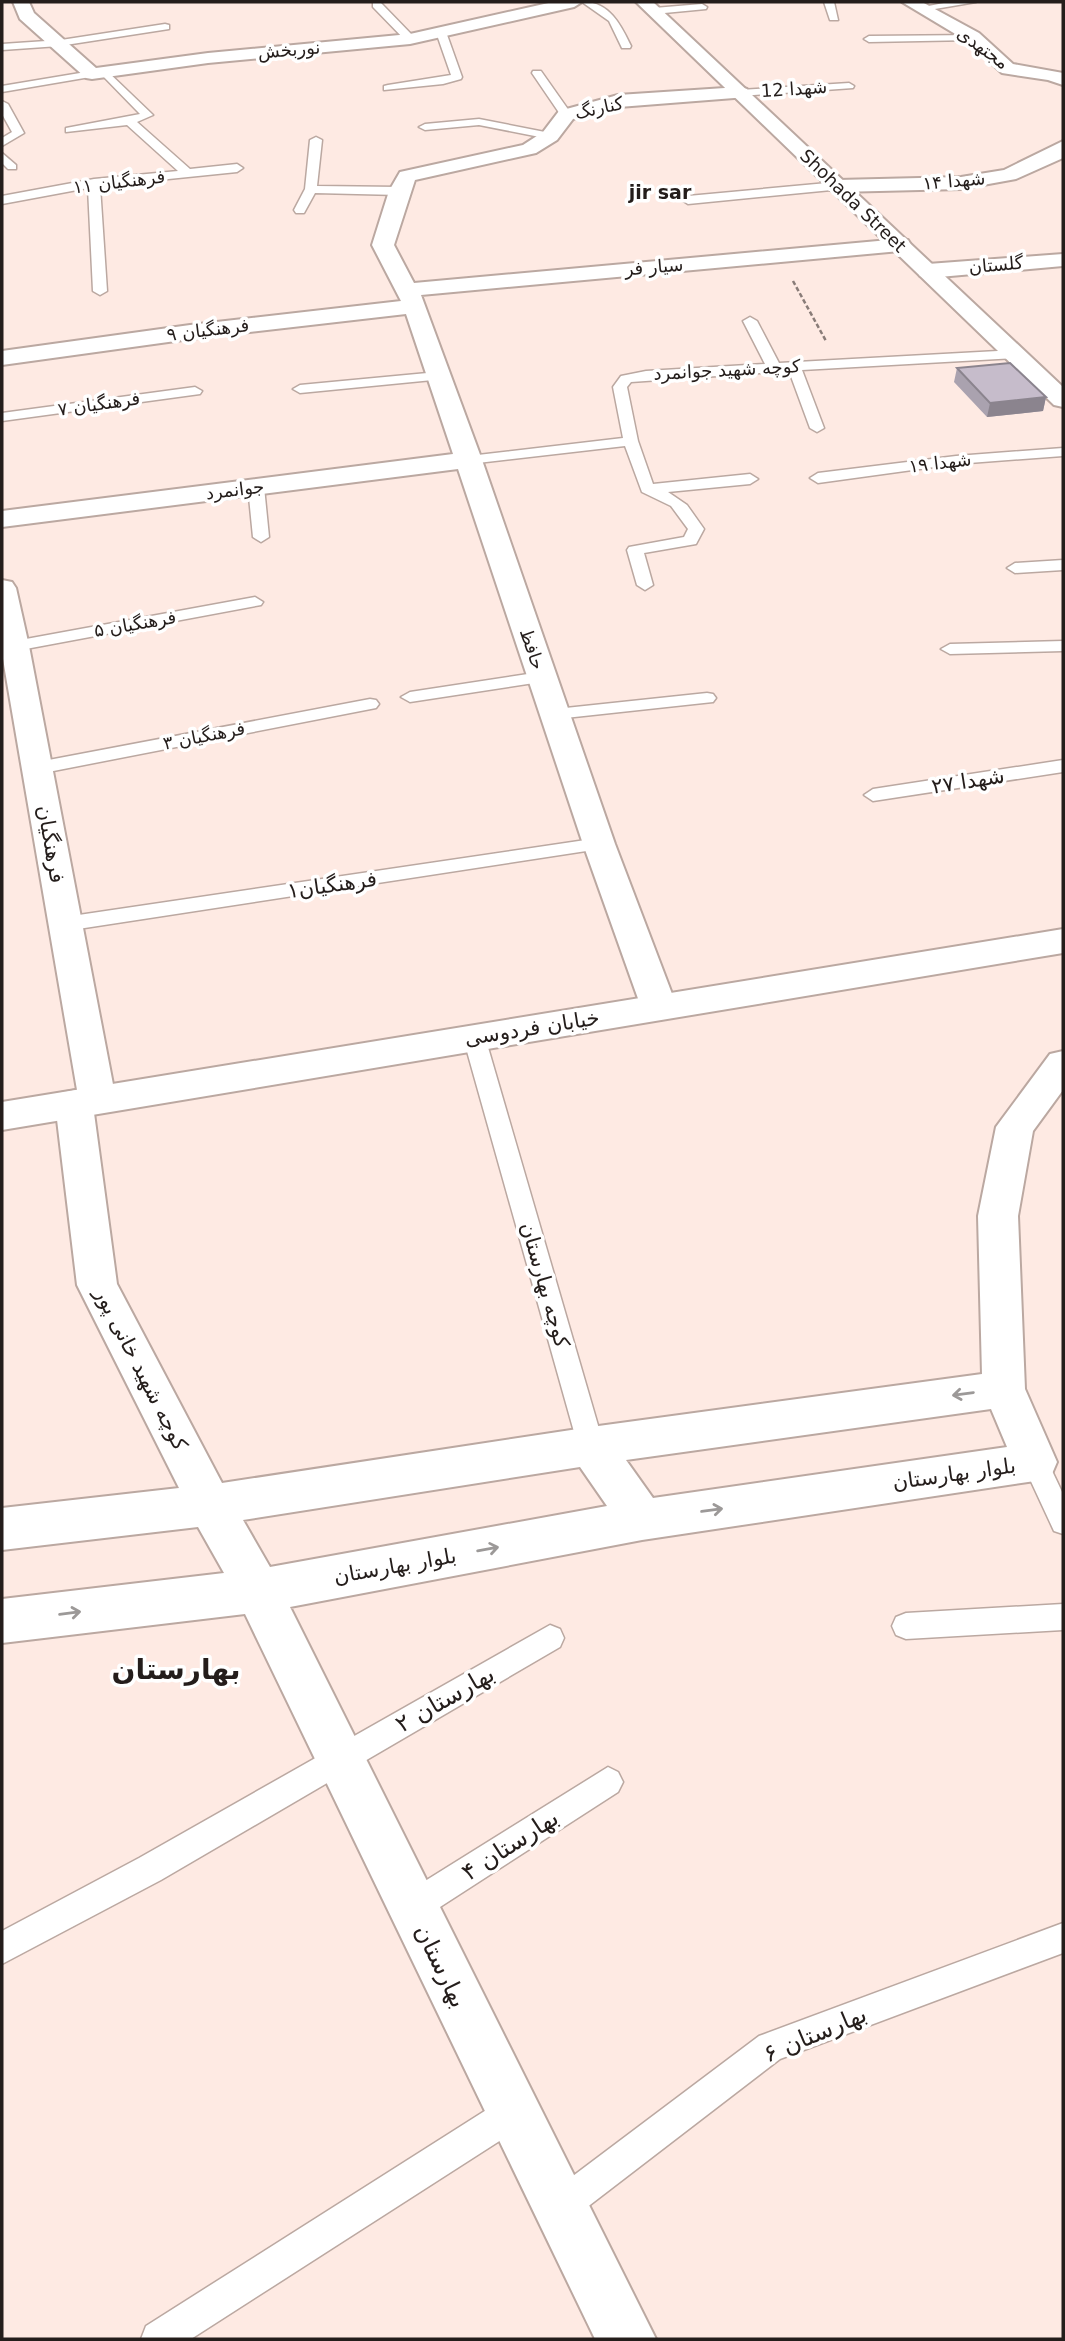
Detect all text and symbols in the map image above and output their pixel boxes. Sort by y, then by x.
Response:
street label: مجتهدی [953,22,1013,74]
street label: نوربخش [257,36,321,64]
street label: شهدا 12 [760,76,828,102]
street label: کنارنگ [573,92,626,123]
street label: Shohada Street [796,145,911,257]
street label: فرهنگیان ۱۱ [72,165,166,199]
street label: شهدا ۱۴ [922,167,986,195]
district label: jir sar [628,181,692,203]
street label: گلستان [968,252,1025,277]
street label: سیار فر [623,253,684,281]
street label: فرهنگیان ۹ [165,314,251,346]
street label: کوچه شهید جوانمرد [653,355,801,385]
street label: فرهنگیان ۷ [56,387,142,421]
street label: شهدا ۱۹ [907,448,973,478]
street label: جوانمرد [204,475,266,505]
street label: فرهنگیان ۵ [92,606,178,642]
street label: حافظ [516,625,549,672]
street label: فرهنگیان ۳ [161,717,247,755]
street label: ۲۷ شهدا [930,763,1006,799]
street label: فرهنگیان [32,803,70,885]
street label: فرهنگیان۱ [286,867,378,903]
street label: خیابان فردوسی [463,1005,601,1051]
street label: کوچه بهارستان [516,1219,574,1351]
street label: کوچه شهید خانی پور [89,1283,192,1454]
one-way arrow [952,1388,975,1401]
street label: بلوار بهارستان [891,1453,1017,1495]
one-way arrow [700,1503,723,1516]
one-way arrow [476,1542,499,1555]
street label: بلوار بهارستان [332,1543,458,1589]
one-way arrow [58,1606,80,1619]
district label: بهارستان [111,1653,241,1686]
street label: بهارستان ۲ [391,1660,499,1738]
street label: بهارستان ۴ [456,1803,564,1887]
street label: بهارستان [409,1920,473,2012]
street label: بهارستان ۶ [759,2000,871,2068]

